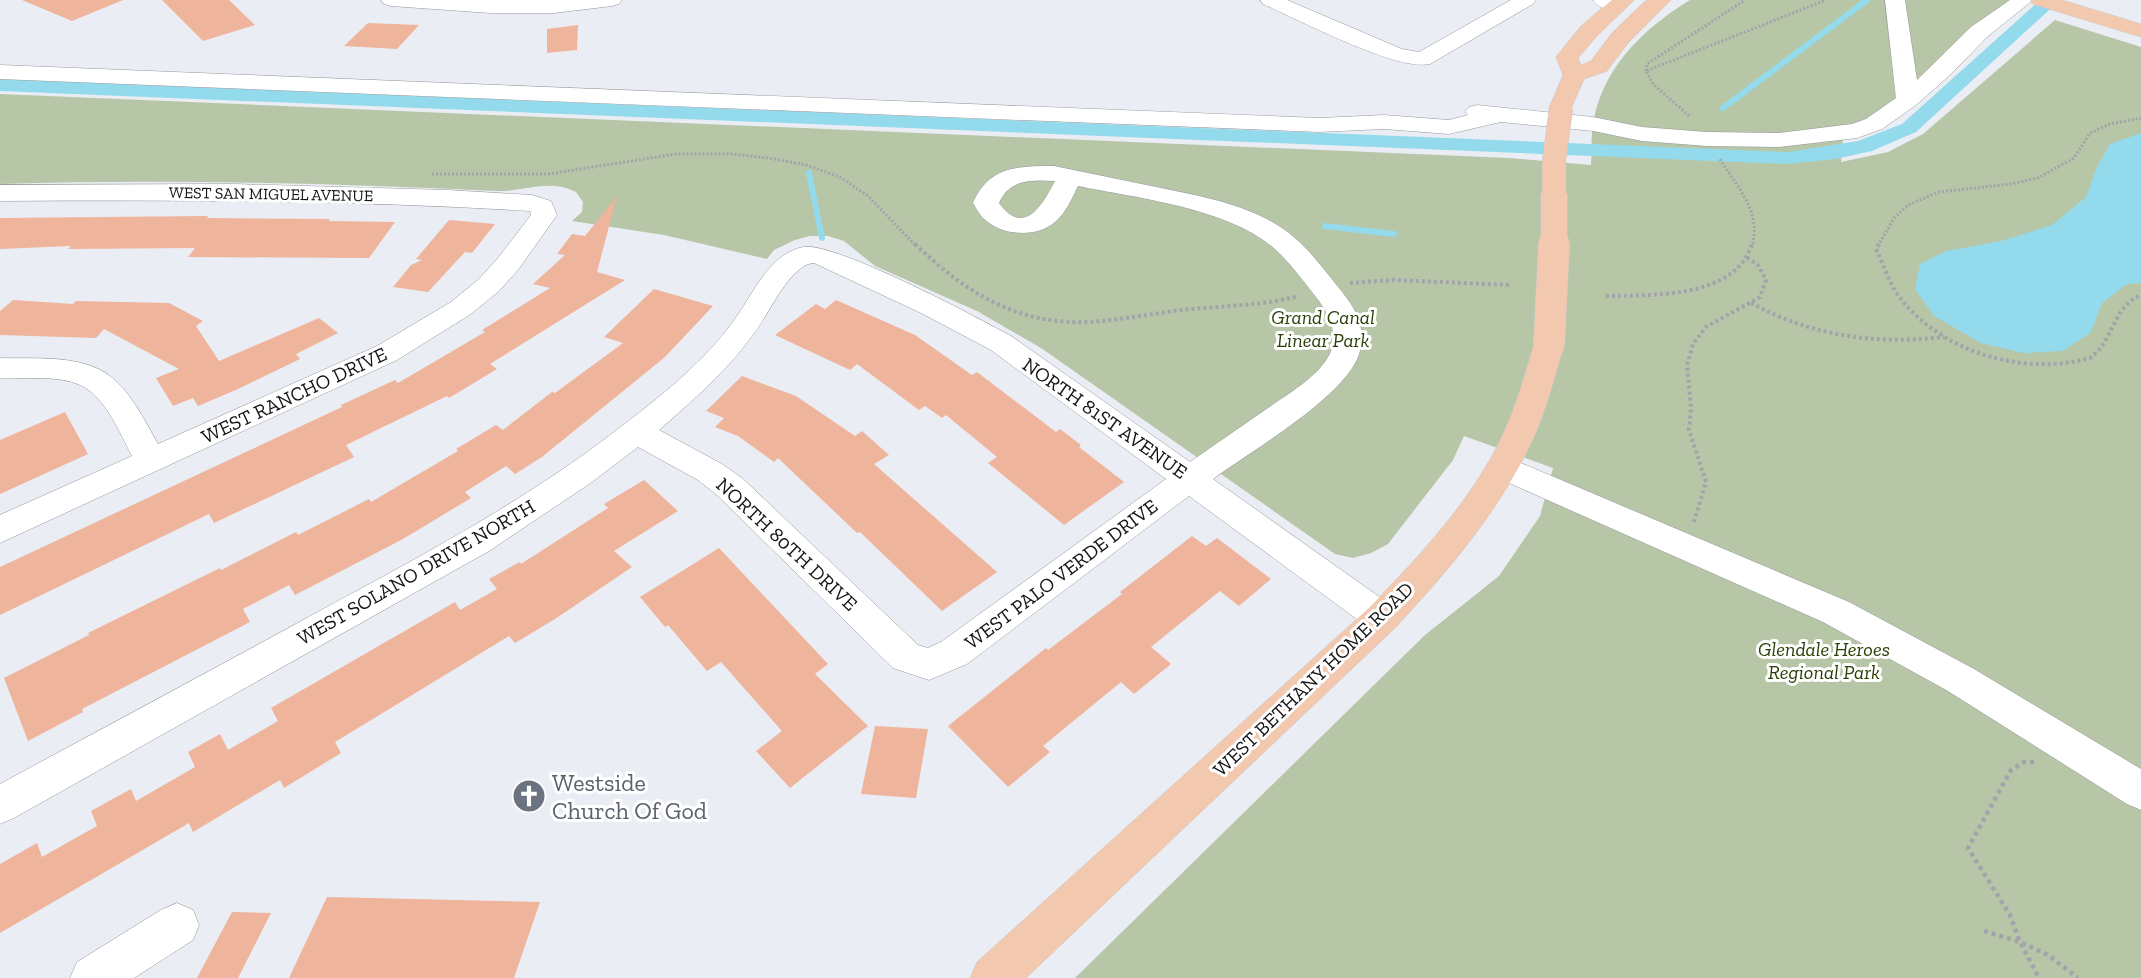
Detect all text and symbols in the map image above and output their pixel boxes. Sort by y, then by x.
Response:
street label: WEST SAN MIGUEL AVENUE [169,183,373,205]
park label: Grand Canal Linear Park [1271,305,1375,352]
street label: WEST RANCHO DRIVE [197,341,391,449]
street label: NORTH 81ST AVENUE [1018,352,1192,484]
street label: NORTH 80TH DRIVE [711,472,863,616]
street label: WEST SOLANO DRIVE NORTH [293,494,539,650]
street label: WEST PALO VERDE DRIVE [960,494,1162,654]
street label: WEST BETHANY HOME ROAD [1208,577,1418,781]
park label: Glendale Heroes Regional Park [1758,637,1890,684]
place label: Westside Church Of God [552,768,707,825]
church icon: Westside Church Of God [511,778,547,814]

